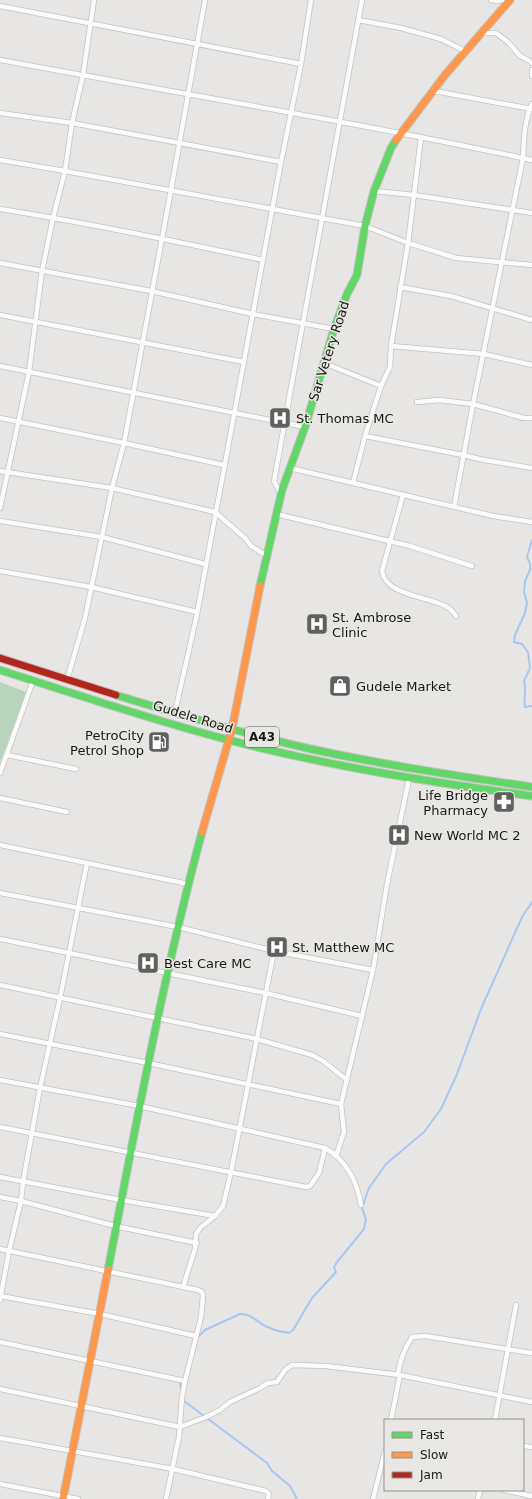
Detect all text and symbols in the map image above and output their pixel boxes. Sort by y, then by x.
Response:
street label: Sar Vetery Road [306,299,352,403]
hospital icon: St. Thomas MC [267,405,293,431]
place label: St. Thomas MC [296,411,394,426]
place label: St. Ambrose Clinic [332,610,411,640]
hospital icon: St. Ambrose Clinic [304,611,330,637]
shop icon: Gudele Market [327,673,353,699]
place label: Gudele Market [356,679,451,694]
street label: Gudele Road [151,698,235,736]
road number: A43 [245,727,279,747]
place label: PetroCity Petrol Shop [70,728,144,758]
fuel station icon: PetroCity Petrol Shop [146,729,172,755]
place label: Life Bridge Pharmacy [418,788,488,818]
pharmacy icon: Life Bridge Pharmacy [491,789,517,815]
hospital icon: New World MC 2 [386,822,412,848]
place label: New World MC 2 [414,828,521,843]
hospital icon: St. Matthew MC [264,934,290,960]
place label: St. Matthew MC [292,940,394,955]
hospital icon: Best Care MC [135,950,161,976]
place label: Best Care MC [164,956,251,971]
legend [384,1419,524,1491]
text: Fast [420,1428,444,1442]
text: Slow [420,1448,448,1462]
text: Jam [419,1468,443,1482]

